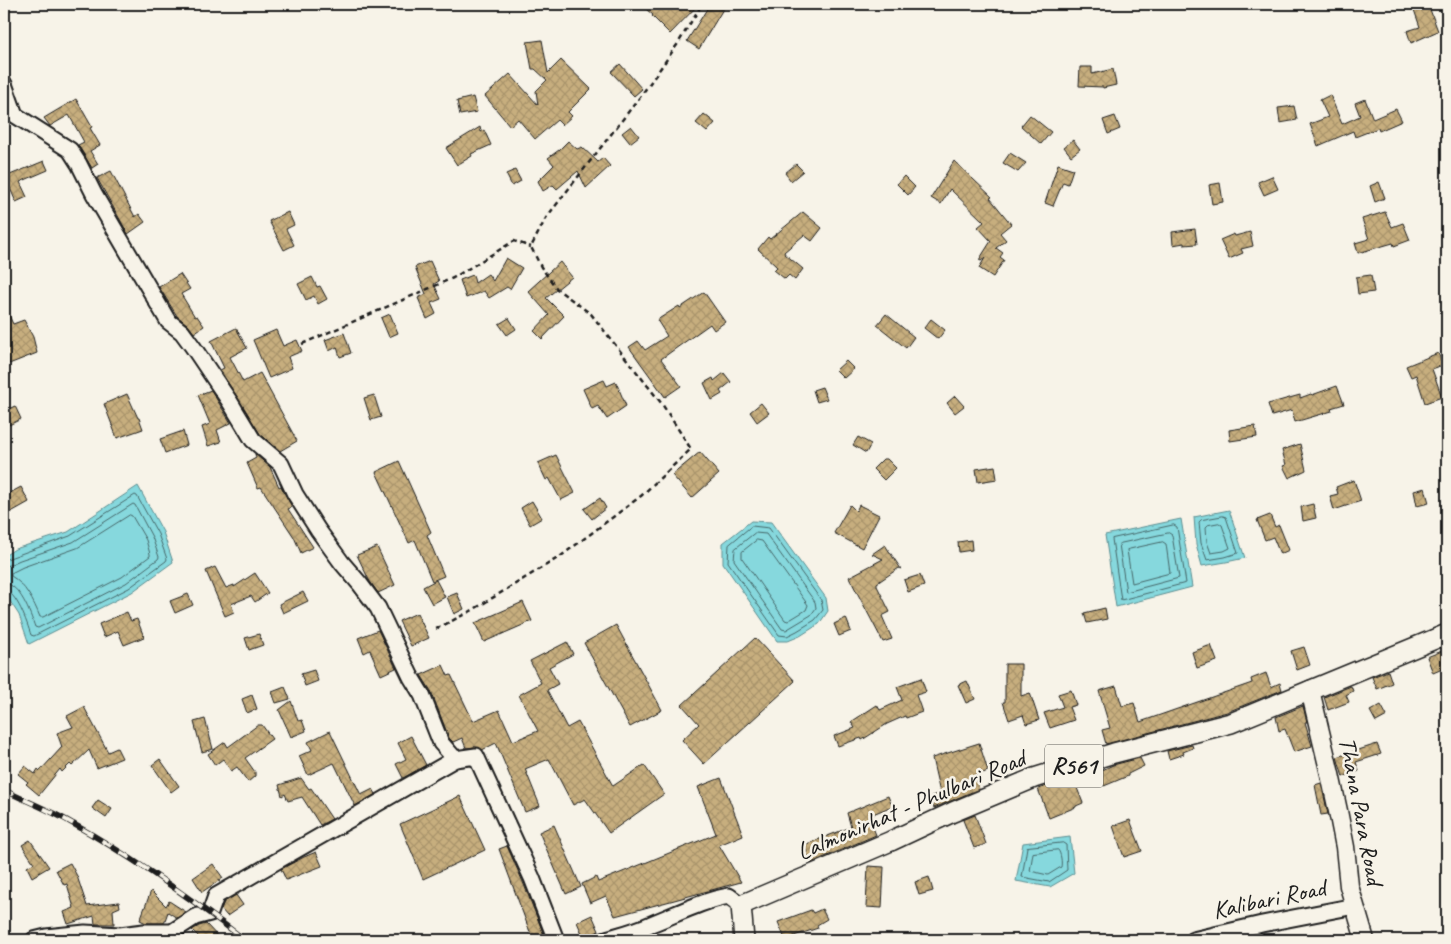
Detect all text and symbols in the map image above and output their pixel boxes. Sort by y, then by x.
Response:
street label: Thana Para Road [1331,734,1392,892]
street label: Lalmonirhat - Phulbari Road [792,741,1034,868]
road number: R561 [1045,744,1103,788]
street label: Kalibari Road [1210,871,1332,927]

